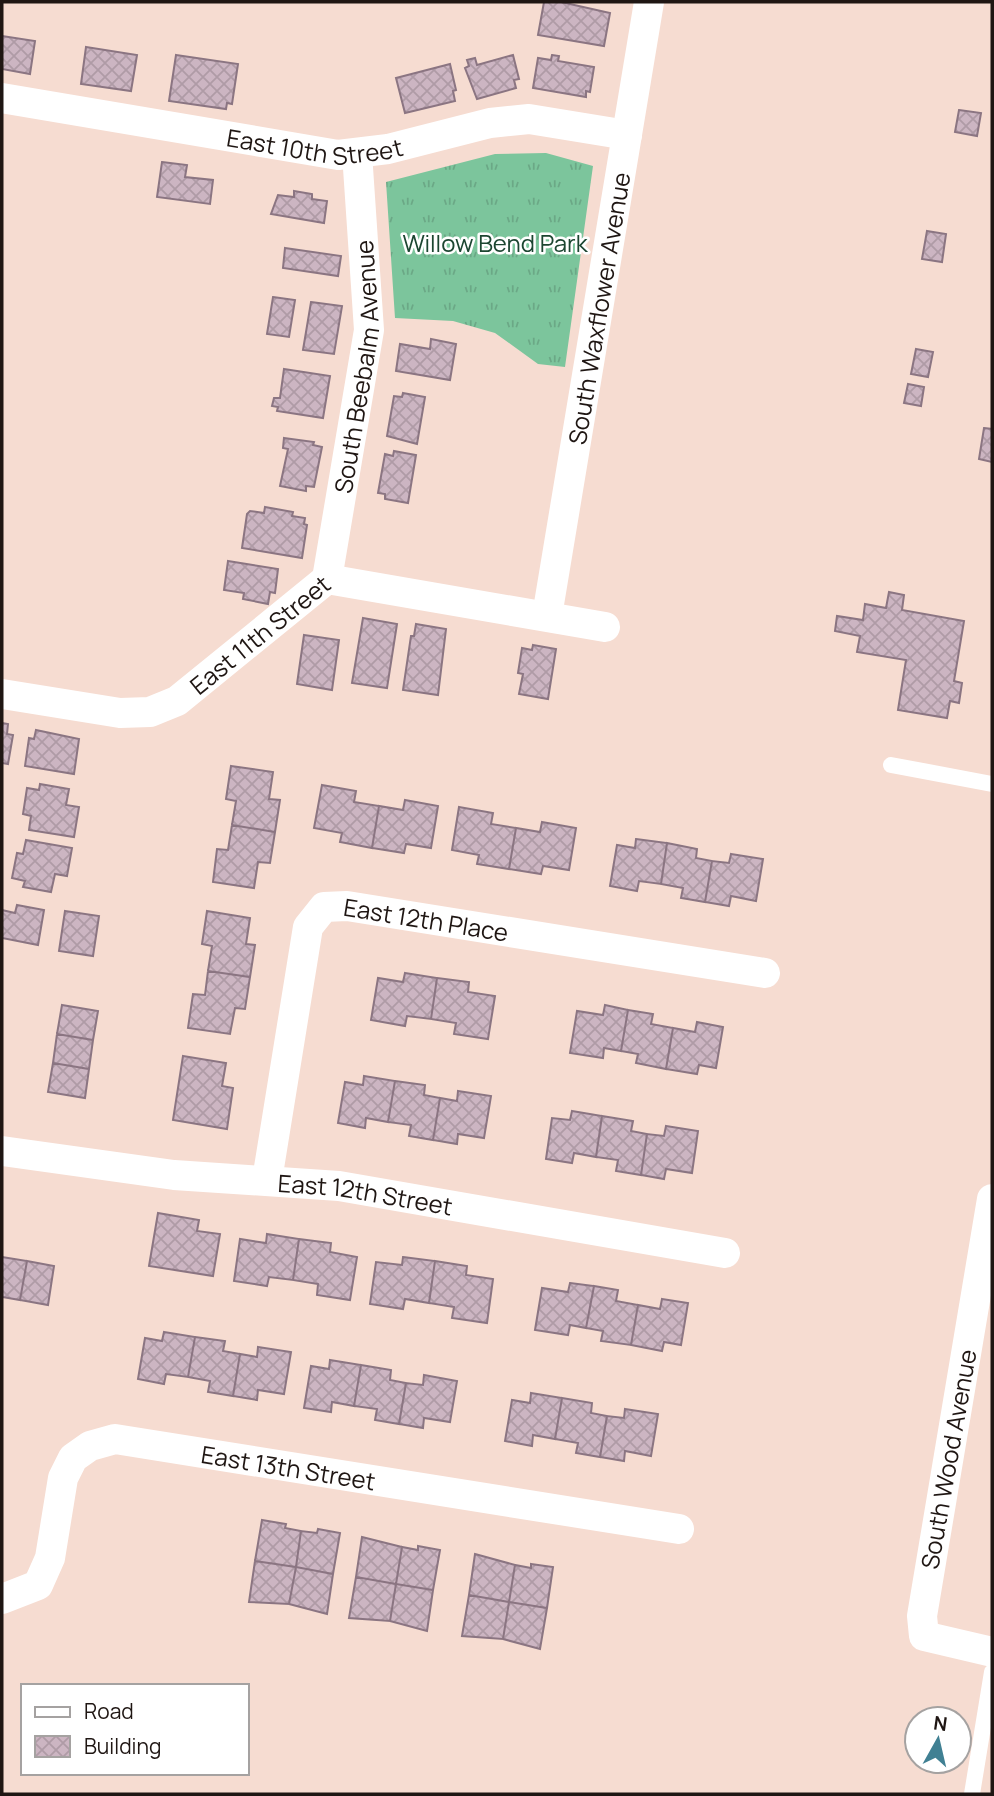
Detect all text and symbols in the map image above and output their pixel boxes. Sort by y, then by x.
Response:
street label: East 10th Street [224,120,406,172]
street label: South Waxflower Avenue [559,170,637,447]
park label: Willow Bend Park [402,226,589,259]
street label: South Beebalm Avenue [325,239,386,496]
street label: East 11th Street [182,567,337,701]
street label: East 12th Place [341,889,511,948]
street label: East 12th Street [277,1165,455,1222]
street label: South Wood Avenue [912,1347,984,1571]
street label: East 13th Street [199,1437,378,1497]
legend [21,1684,248,1775]
text: Road [84,1697,134,1725]
north arrow [903,1705,973,1775]
text: N [932,1709,949,1737]
text: Building [84,1732,161,1760]

